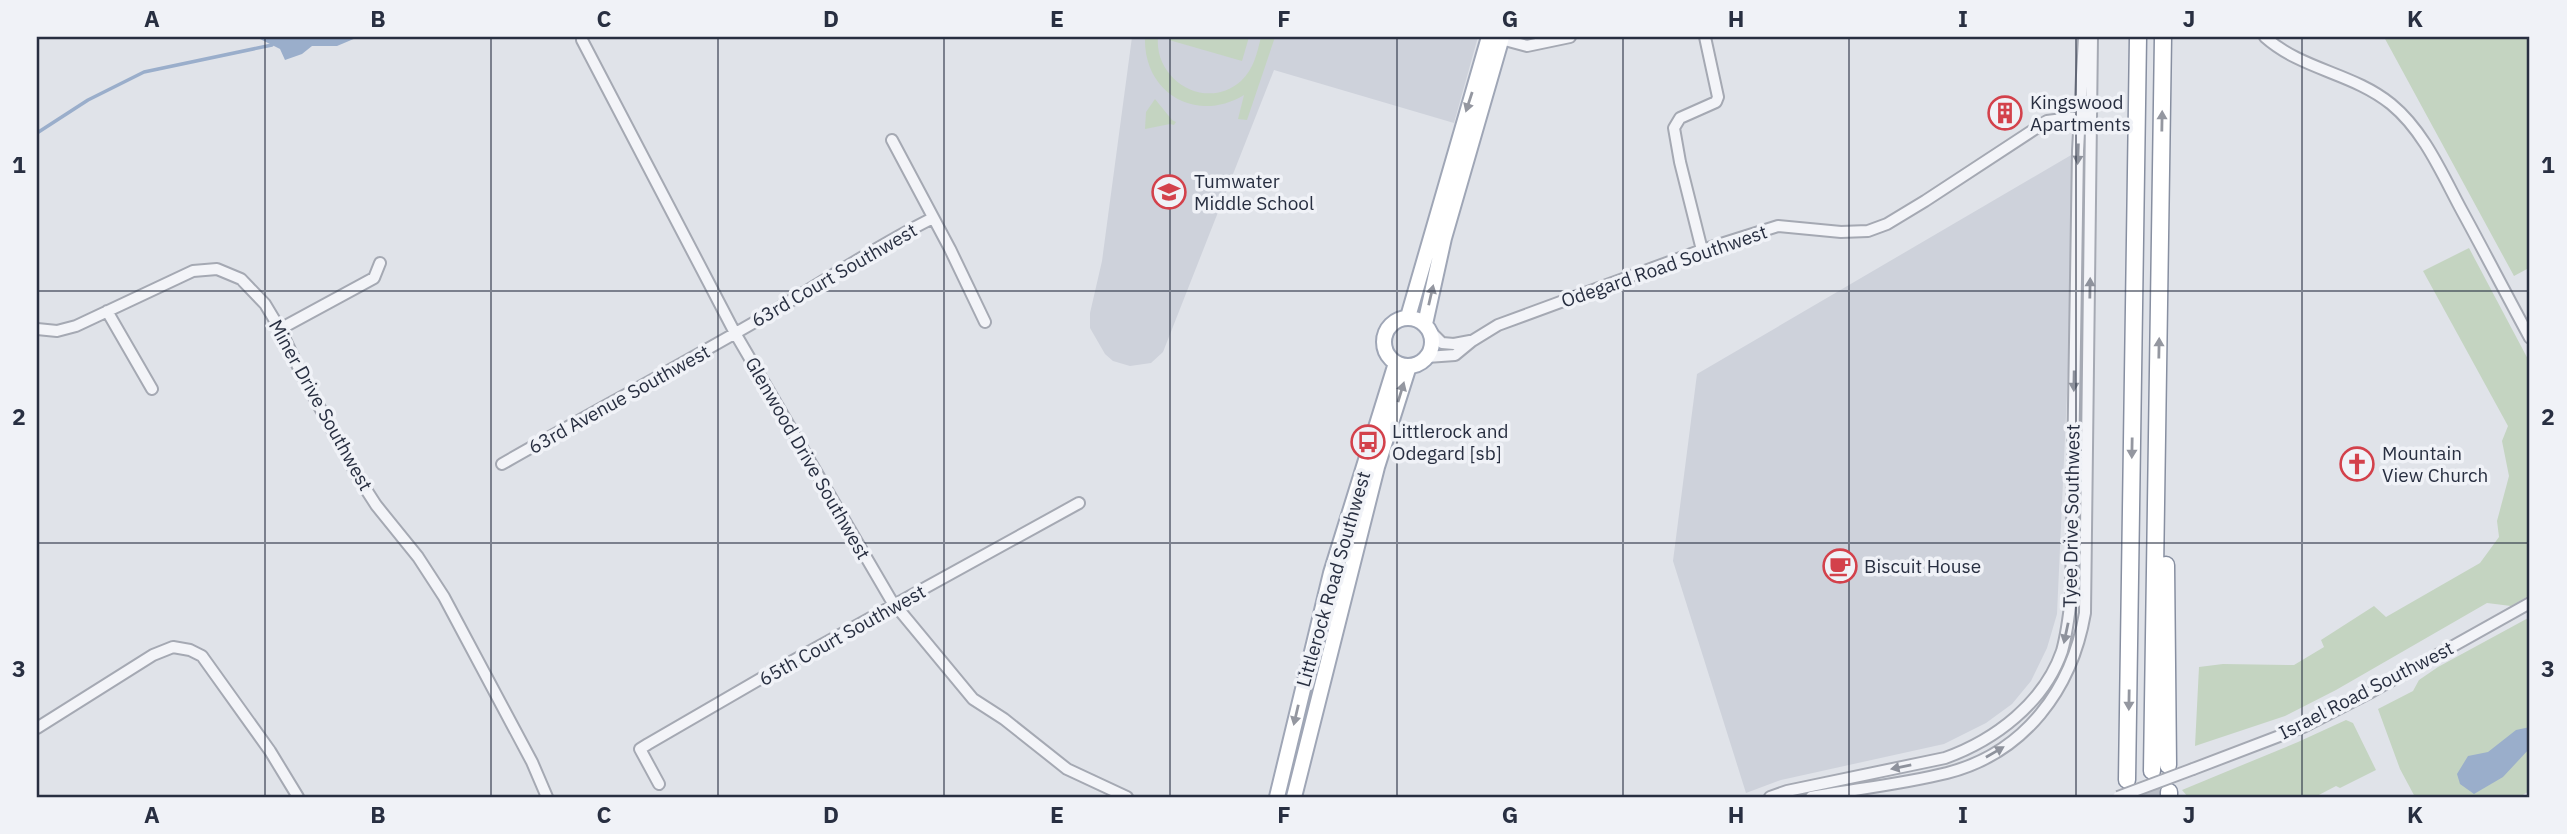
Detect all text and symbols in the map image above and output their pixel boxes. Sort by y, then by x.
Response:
text: A [144,3,160,33]
text: B [370,3,386,33]
text: C [597,3,612,33]
text: D [823,3,839,33]
text: E [1050,3,1064,33]
text: F [1277,3,1291,33]
text: G [1502,3,1518,33]
text: H [1728,3,1744,33]
text: I [1958,3,1968,33]
text: J [2183,3,2195,33]
text: K [2407,3,2423,33]
place label: Kingswood Apartments [2030,90,2131,136]
one-way arrow [1463,92,1474,113]
building icon: Kingswood Apartments [1986,94,2024,132]
one-way arrow [2156,110,2168,132]
one-way arrow [2072,143,2084,165]
text: 1 [12,149,26,179]
text: 1 [2541,149,2555,179]
place label: Tumwater Middle School [1194,169,1314,215]
school or university icon: Tumwater Middle School [1150,173,1188,211]
street label: 63rd Court Southwest [747,218,921,332]
street label: Odegard Road Southwest [1558,219,1770,313]
one-way arrow [2084,277,2096,299]
one-way arrow [1426,284,1437,306]
street label: Miner Drive Southwest [264,315,378,495]
one-way arrow [2153,337,2165,359]
street label: 63rd Avenue Southwest [524,339,714,459]
street label: Glenwood Drive Southwest [740,352,876,564]
one-way arrow [2069,371,2080,393]
one-way arrow [1396,382,1407,403]
text: 2 [12,401,26,431]
text: 2 [2541,401,2555,431]
place label: Littlerock and Odegard [sb] [1392,419,1509,465]
bus stop icon: Littlerock and Odegard [sb] [1349,423,1387,461]
street label: Tyee Drive Southwest [2057,424,2085,608]
one-way arrow [2127,437,2138,459]
place label: Mountain View Church [2382,441,2488,487]
church icon: Mountain View Church [2338,445,2376,483]
street label: Littlerock Road Southwest [1291,468,1375,690]
cafe icon: Biscuit House [1821,547,1859,585]
place label: Biscuit House [1864,554,1981,578]
street label: 65th Court Southwest [755,579,929,691]
one-way arrow [2060,622,2071,644]
street label: Israel Road Southwest [2275,636,2457,744]
text: 3 [12,653,26,683]
text: 3 [2541,653,2555,683]
one-way arrow [2123,689,2134,711]
one-way arrow [1290,705,1301,727]
one-way arrow [1985,746,2005,758]
one-way arrow [1890,762,1912,773]
text: A [144,799,160,829]
text: B [370,799,386,829]
text: C [597,799,612,829]
text: D [823,799,839,829]
text: E [1050,799,1064,829]
text: F [1277,799,1291,829]
text: G [1502,799,1518,829]
text: H [1728,799,1744,829]
text: I [1958,799,1968,829]
text: J [2183,799,2195,829]
text: K [2407,799,2423,829]

